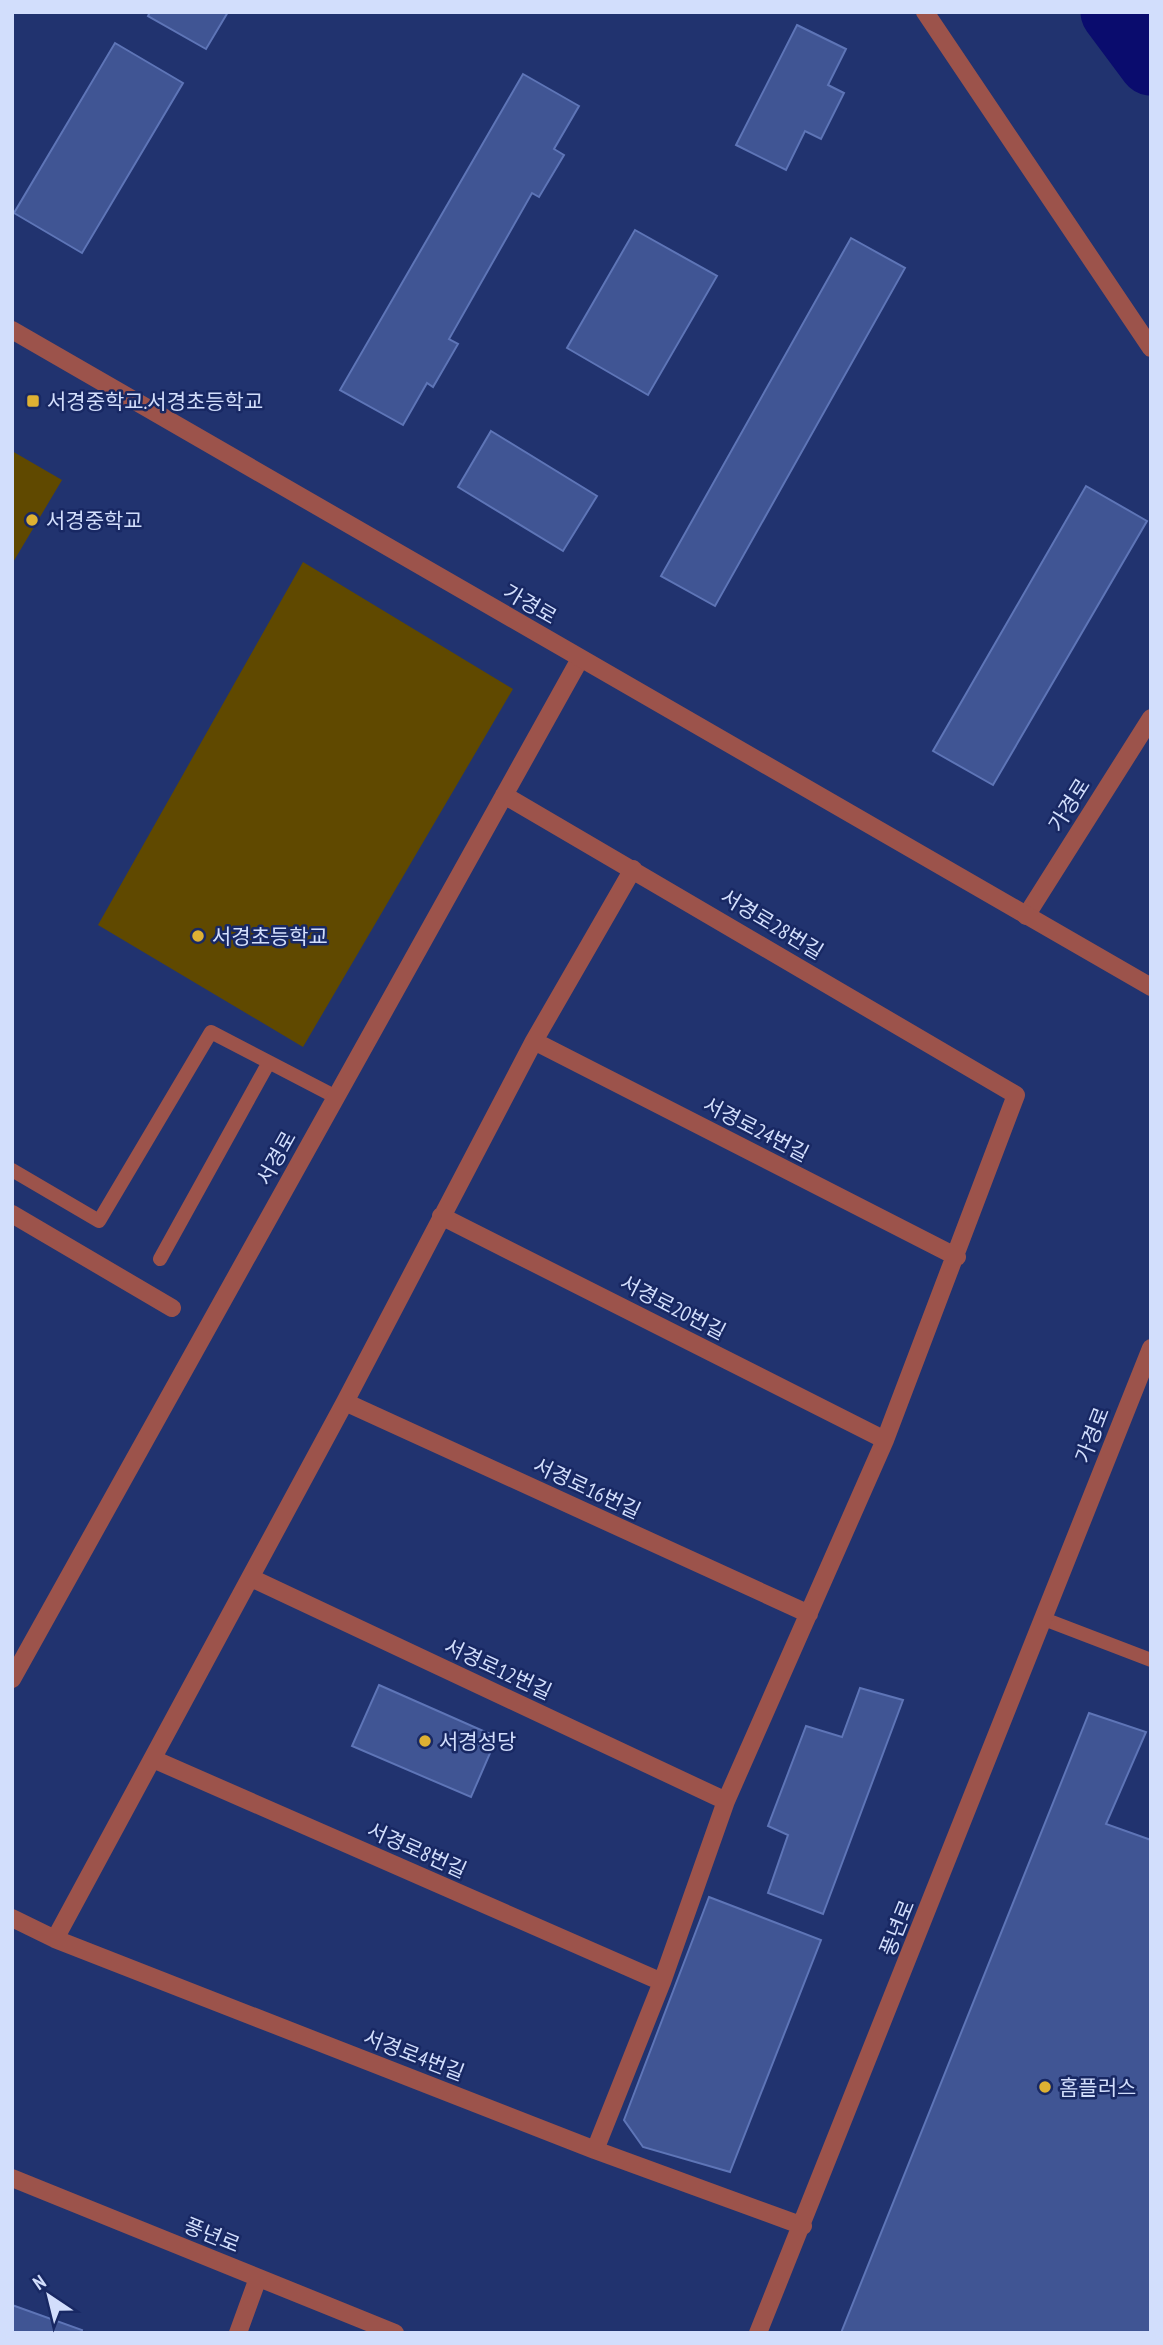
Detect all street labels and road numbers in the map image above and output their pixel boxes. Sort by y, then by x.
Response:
street label: 가경로 [498,578,562,630]
street label: 가경로 [1042,773,1096,837]
street label: 서경로28번길 [716,883,828,965]
street label: 서경로24번길 [698,1091,814,1167]
street label: 서경로 [250,1126,302,1190]
street label: 서경로20번길 [615,1269,731,1345]
street label: 가경로 [1069,1403,1115,1467]
street label: 서경로16번길 [529,1451,645,1525]
street label: 서경로12번길 [440,1632,556,1706]
street label: 서경로8번길 [363,1816,471,1884]
street label: 풍년로 [874,1896,920,1960]
street label: 서경로4번길 [360,2023,468,2087]
street label: 풍년로 [180,2212,244,2258]

